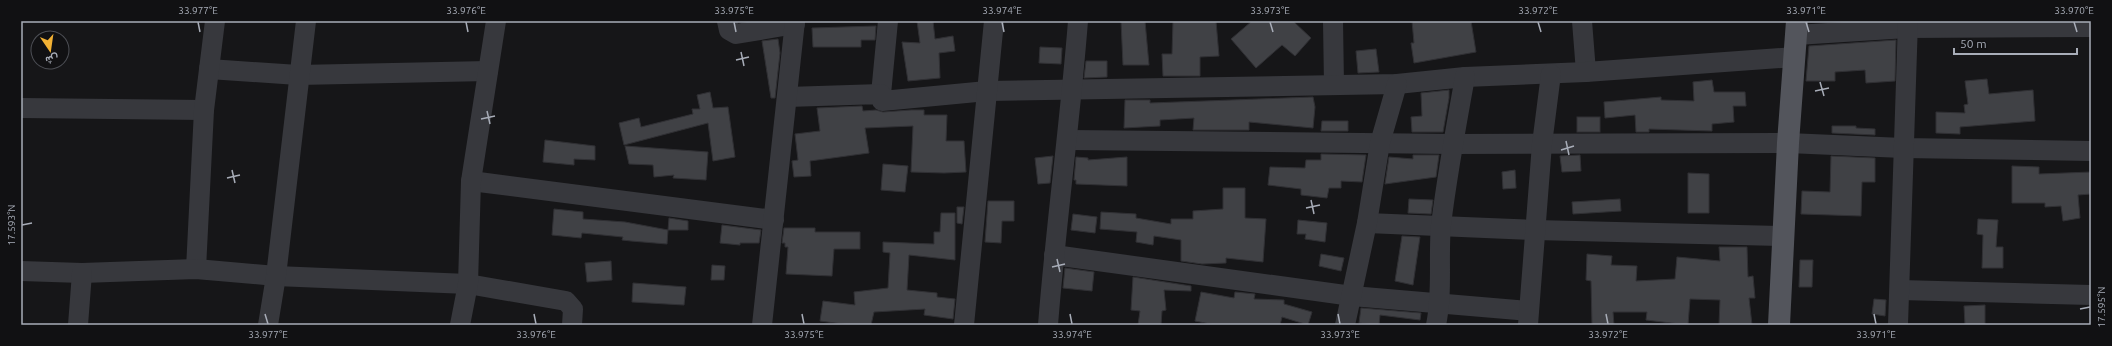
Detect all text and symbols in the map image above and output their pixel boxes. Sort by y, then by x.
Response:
text: 33.977°E [178,5,218,16]
text: 33.976°E [446,5,486,16]
text: 33.975°E [714,5,754,16]
text: 33.974°E [982,5,1022,16]
text: 33.973°E [1250,5,1290,16]
text: 33.972°E [1518,5,1558,16]
text: 33.971°E [1786,5,1826,16]
text: 33.970°E [2054,5,2094,16]
north arrow [30,30,70,70]
scale bar [1954,30,2077,56]
text: 50 m [1960,37,1987,50]
text: ش [44,51,60,67]
text: 17.593°N [6,204,17,246]
text: 17.595°N [2096,286,2107,328]
text: 33.977°E [248,329,288,340]
text: 33.976°E [516,329,556,340]
text: 33.975°E [784,329,824,340]
text: 33.974°E [1052,329,1092,340]
text: 33.973°E [1320,329,1360,340]
text: 33.972°E [1588,329,1628,340]
text: 33.971°E [1856,329,1896,340]

